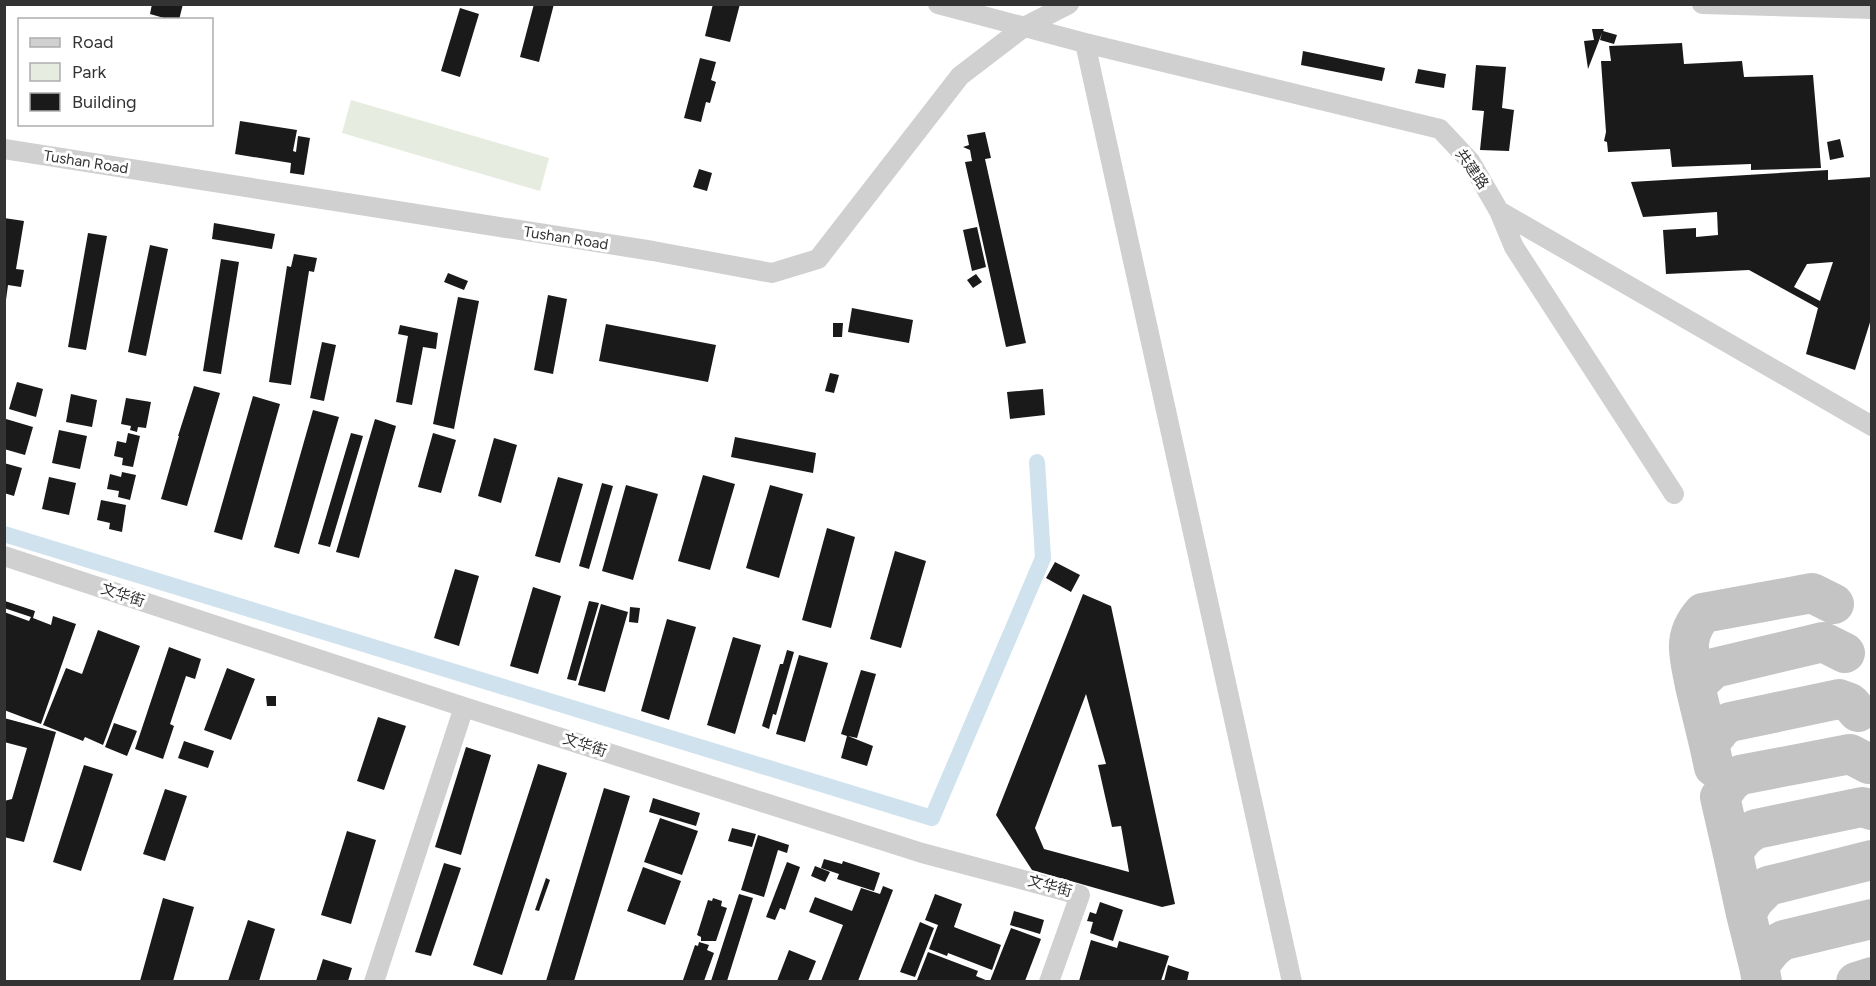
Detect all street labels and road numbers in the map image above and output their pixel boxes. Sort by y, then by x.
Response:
street label: 共建路 [1452,145,1492,193]
street label: Tushan Road [42,146,130,178]
street label: Tushan Road [522,222,610,254]
street label: 文华街 [99,579,147,611]
street label: 文华街 [561,729,609,761]
street label: 文华街 [1026,871,1074,901]

